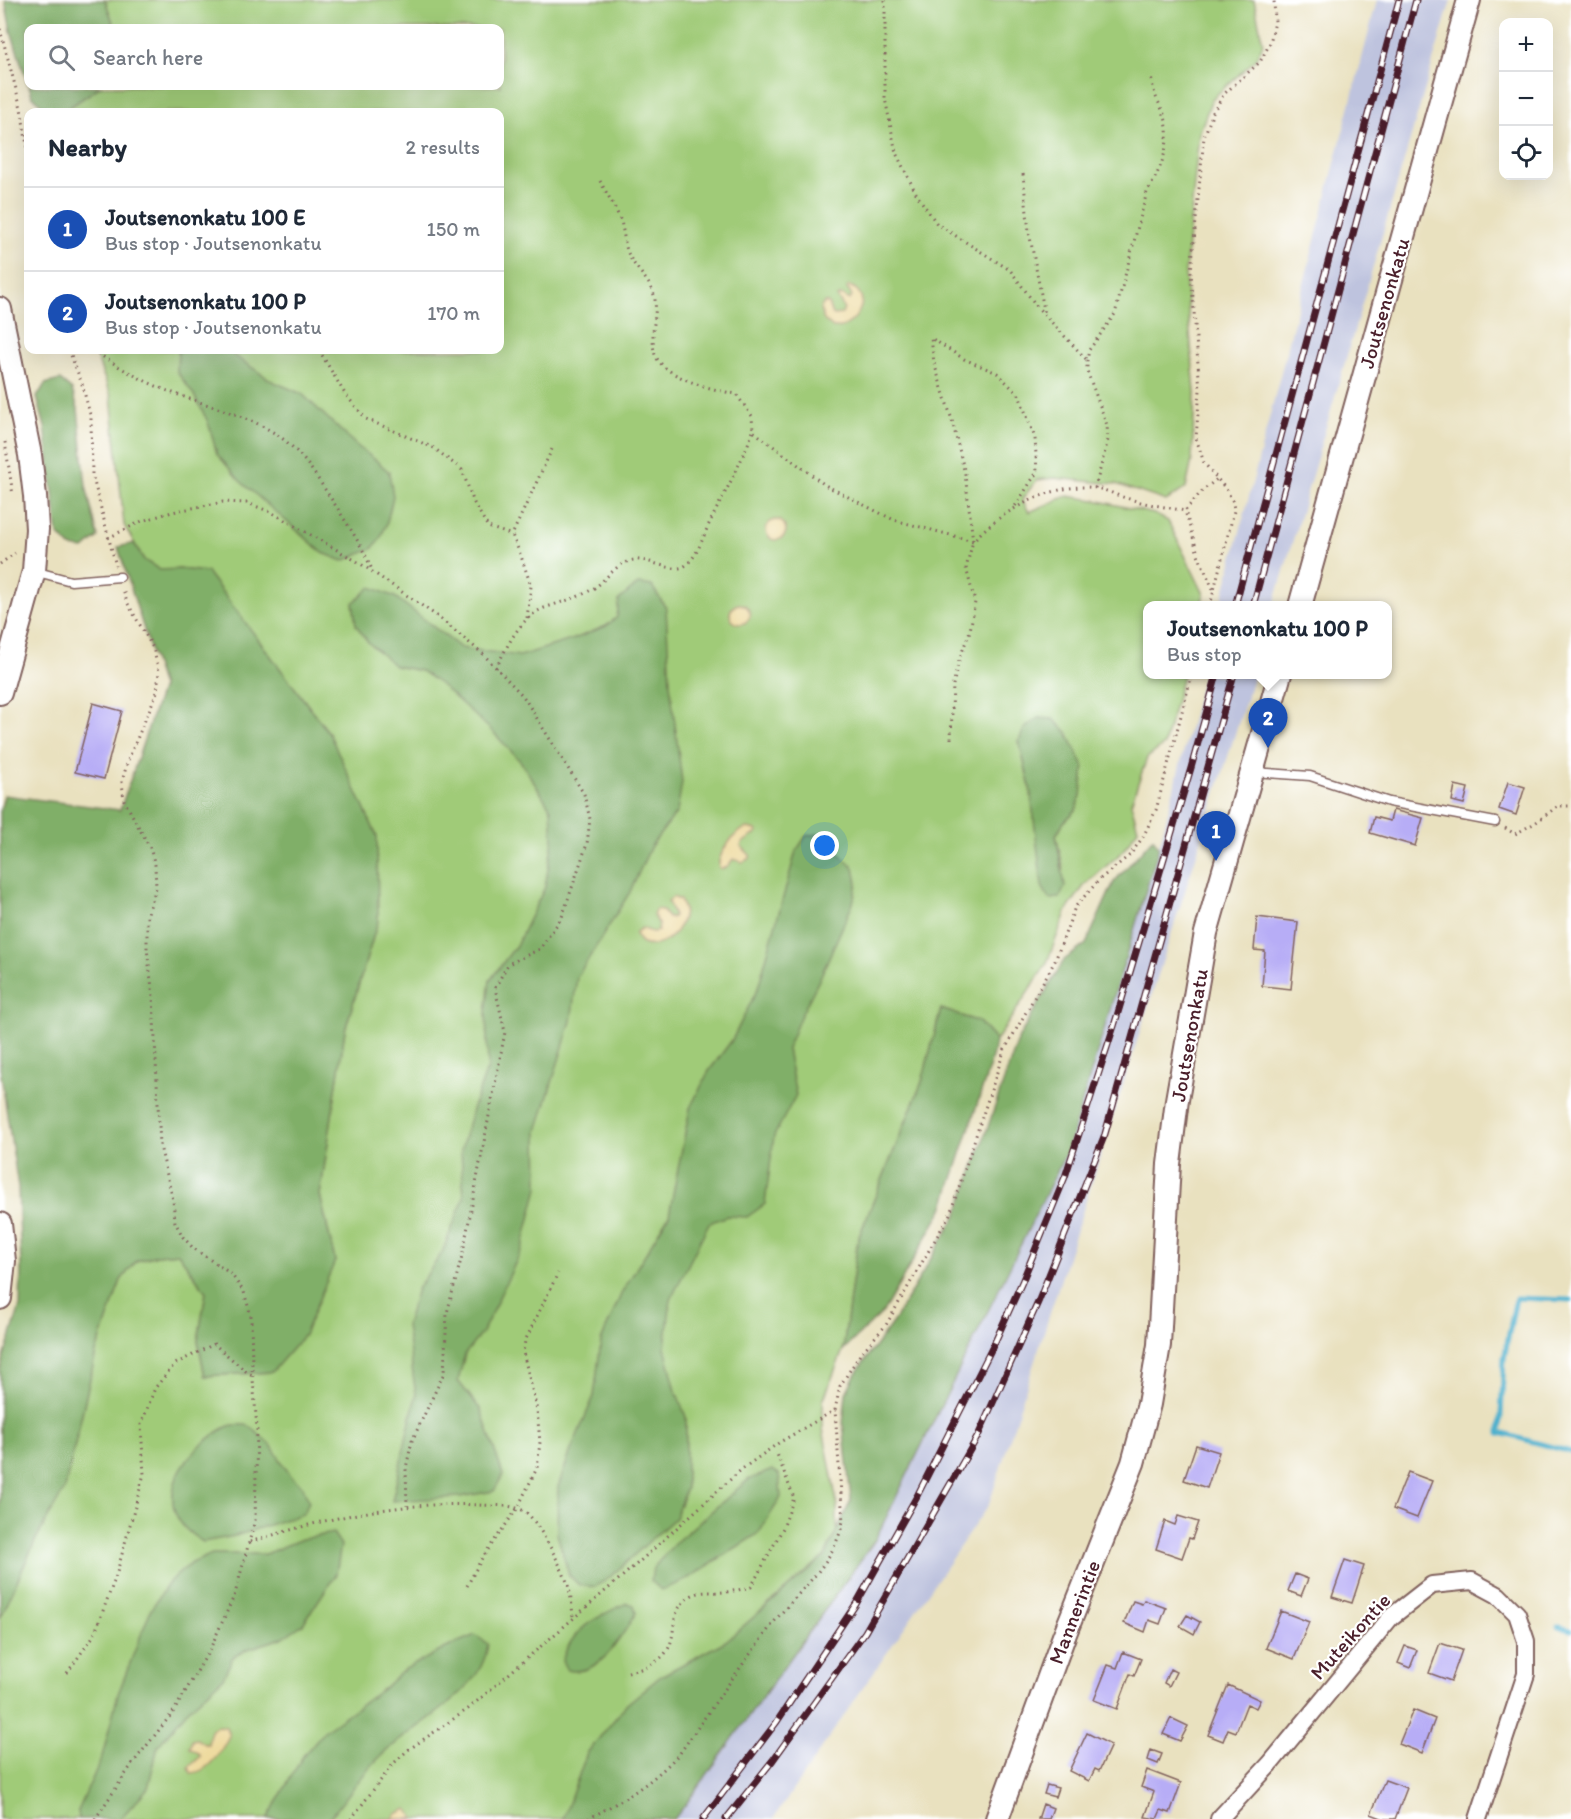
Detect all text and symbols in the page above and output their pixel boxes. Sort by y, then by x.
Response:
map controls [1499,18,1553,180]
button: + [1499,18,1553,72]
search box [24,24,504,90]
icon: search [45,41,78,74]
text: Search here [93,44,203,71]
button: − [1499,72,1553,126]
button: locate [1499,126,1553,180]
text: Nearby [48,131,127,163]
text: 2 results [406,135,480,159]
text: Joutsenonkatu 100 E [105,204,305,231]
text: 1 [63,217,72,241]
text: 150 m [427,217,480,241]
text: Bus stop · Joutsenonkatu [105,231,322,255]
street label: Joutsenonkatu [1353,235,1415,371]
text: Joutsenonkatu 100 P [105,288,306,315]
text: 2 [62,301,73,325]
text: 170 m [427,301,480,325]
text: Bus stop · Joutsenonkatu [105,315,322,339]
popup [1143,601,1392,679]
text: Joutsenonkatu 100 P [1167,615,1368,642]
text: Bus stop [1167,642,1242,666]
pin: 2 [1248,698,1288,748]
pin: 1 [1196,812,1236,861]
your location [810,831,839,860]
street label: Joutsenonkatu [1165,966,1213,1103]
street label: Mannerintie [1043,1557,1105,1667]
street label: Muteikontie [1305,1587,1395,1685]

